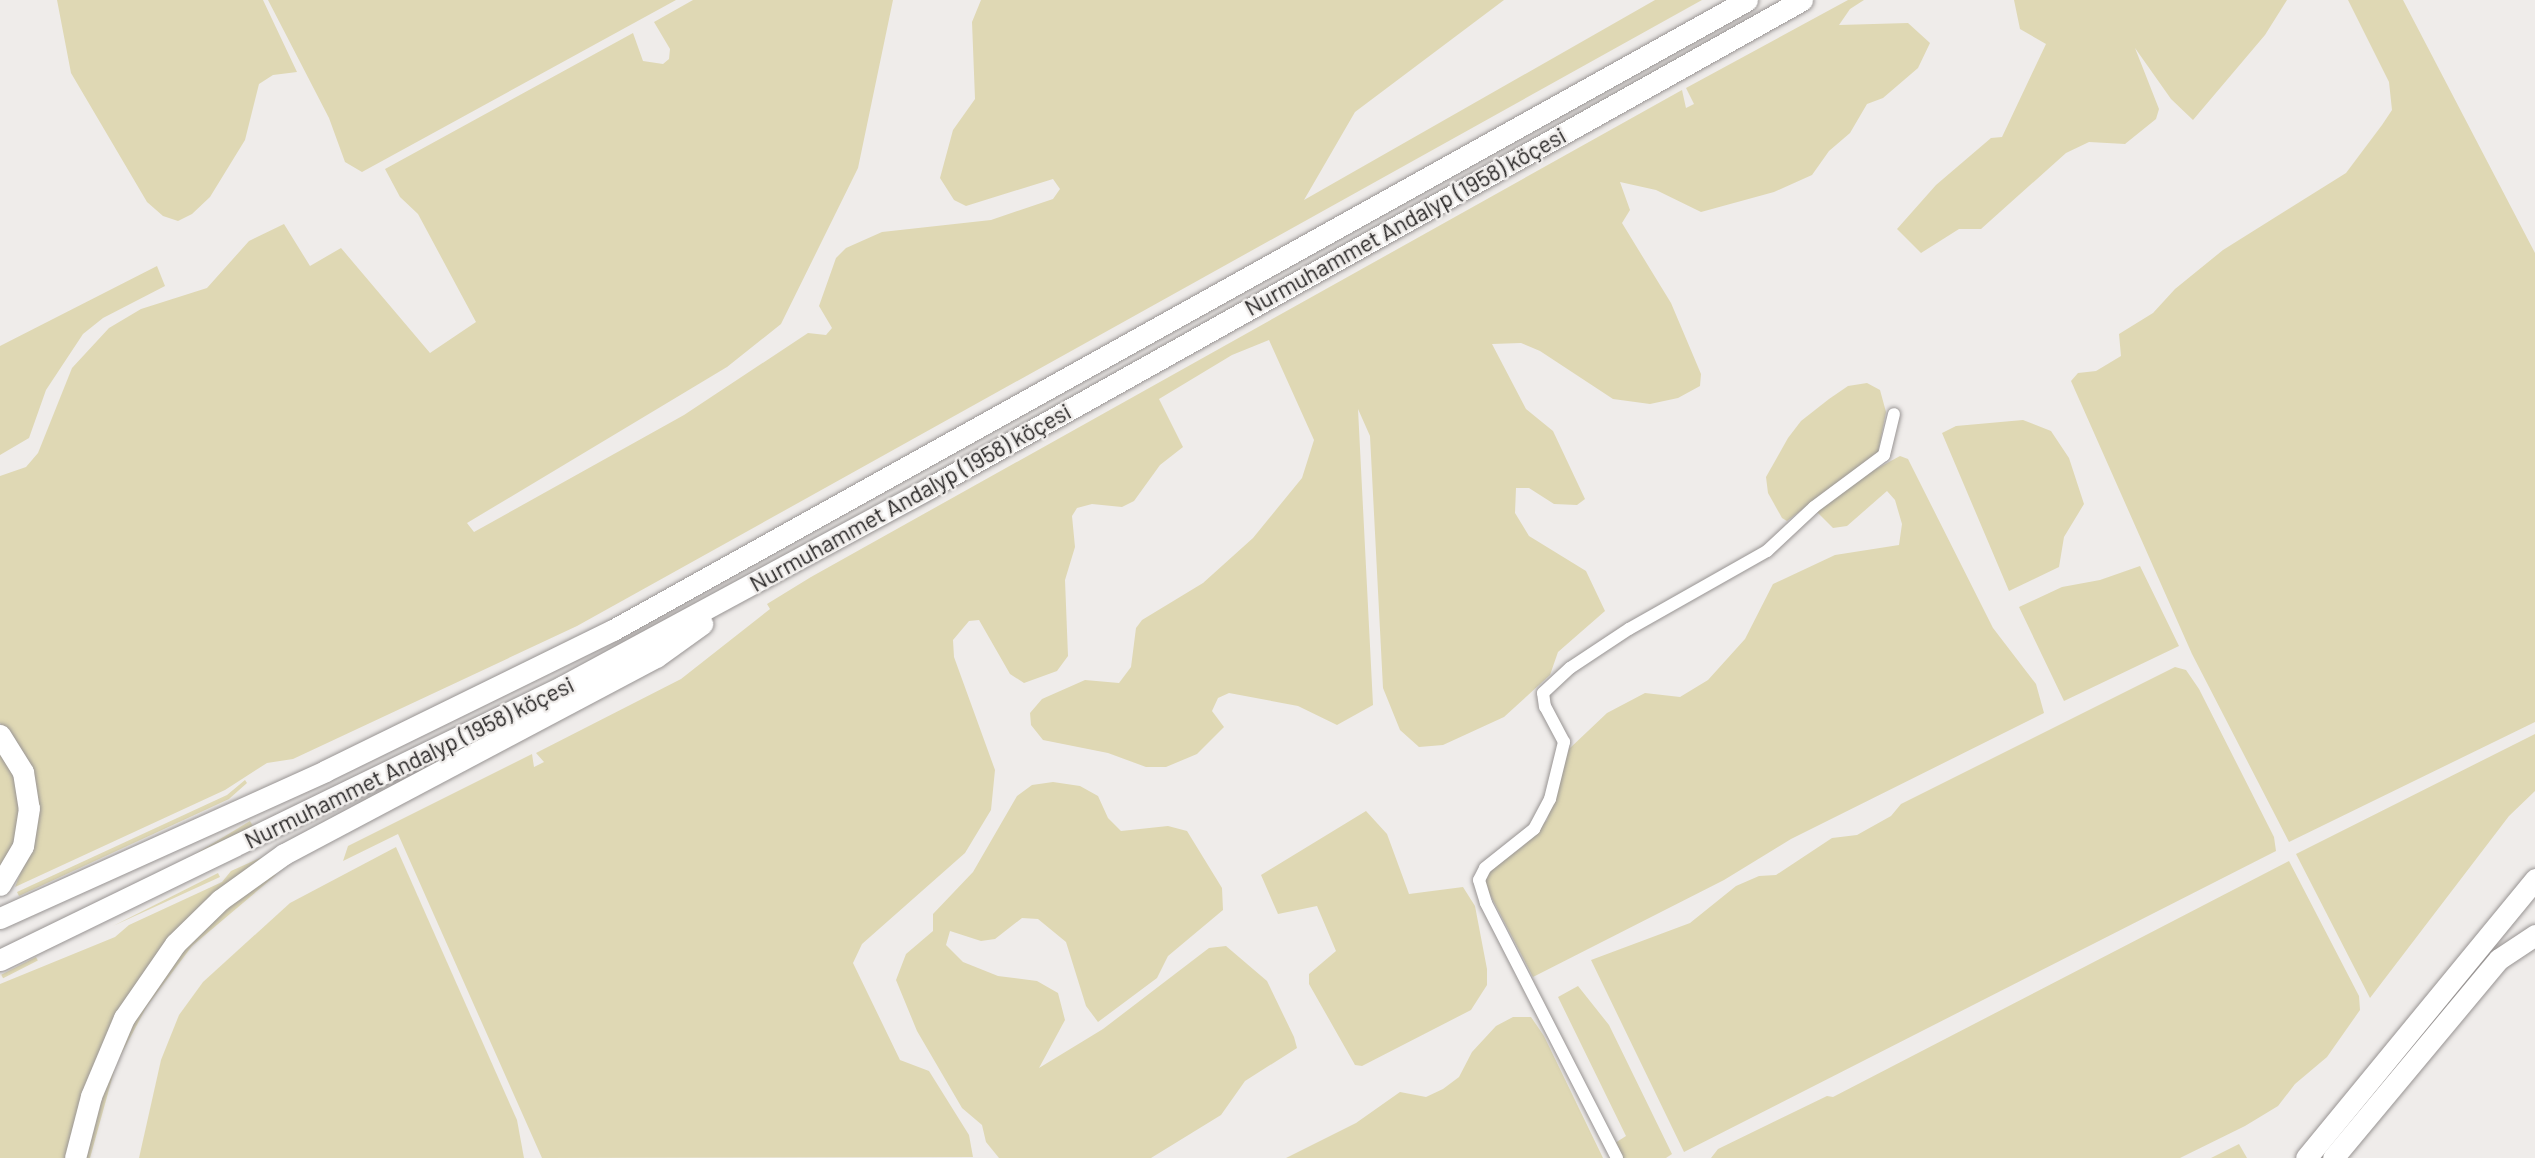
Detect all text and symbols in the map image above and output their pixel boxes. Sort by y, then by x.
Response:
street label: Nurmuhammet Andalyp (1958) köçesi [1240,121,1570,321]
street label: Nurmuhammet Andalyp (1958) köçesi [745,397,1075,597]
street label: Nurmuhammet Andalyp (1958) köçesi [240,670,578,854]

